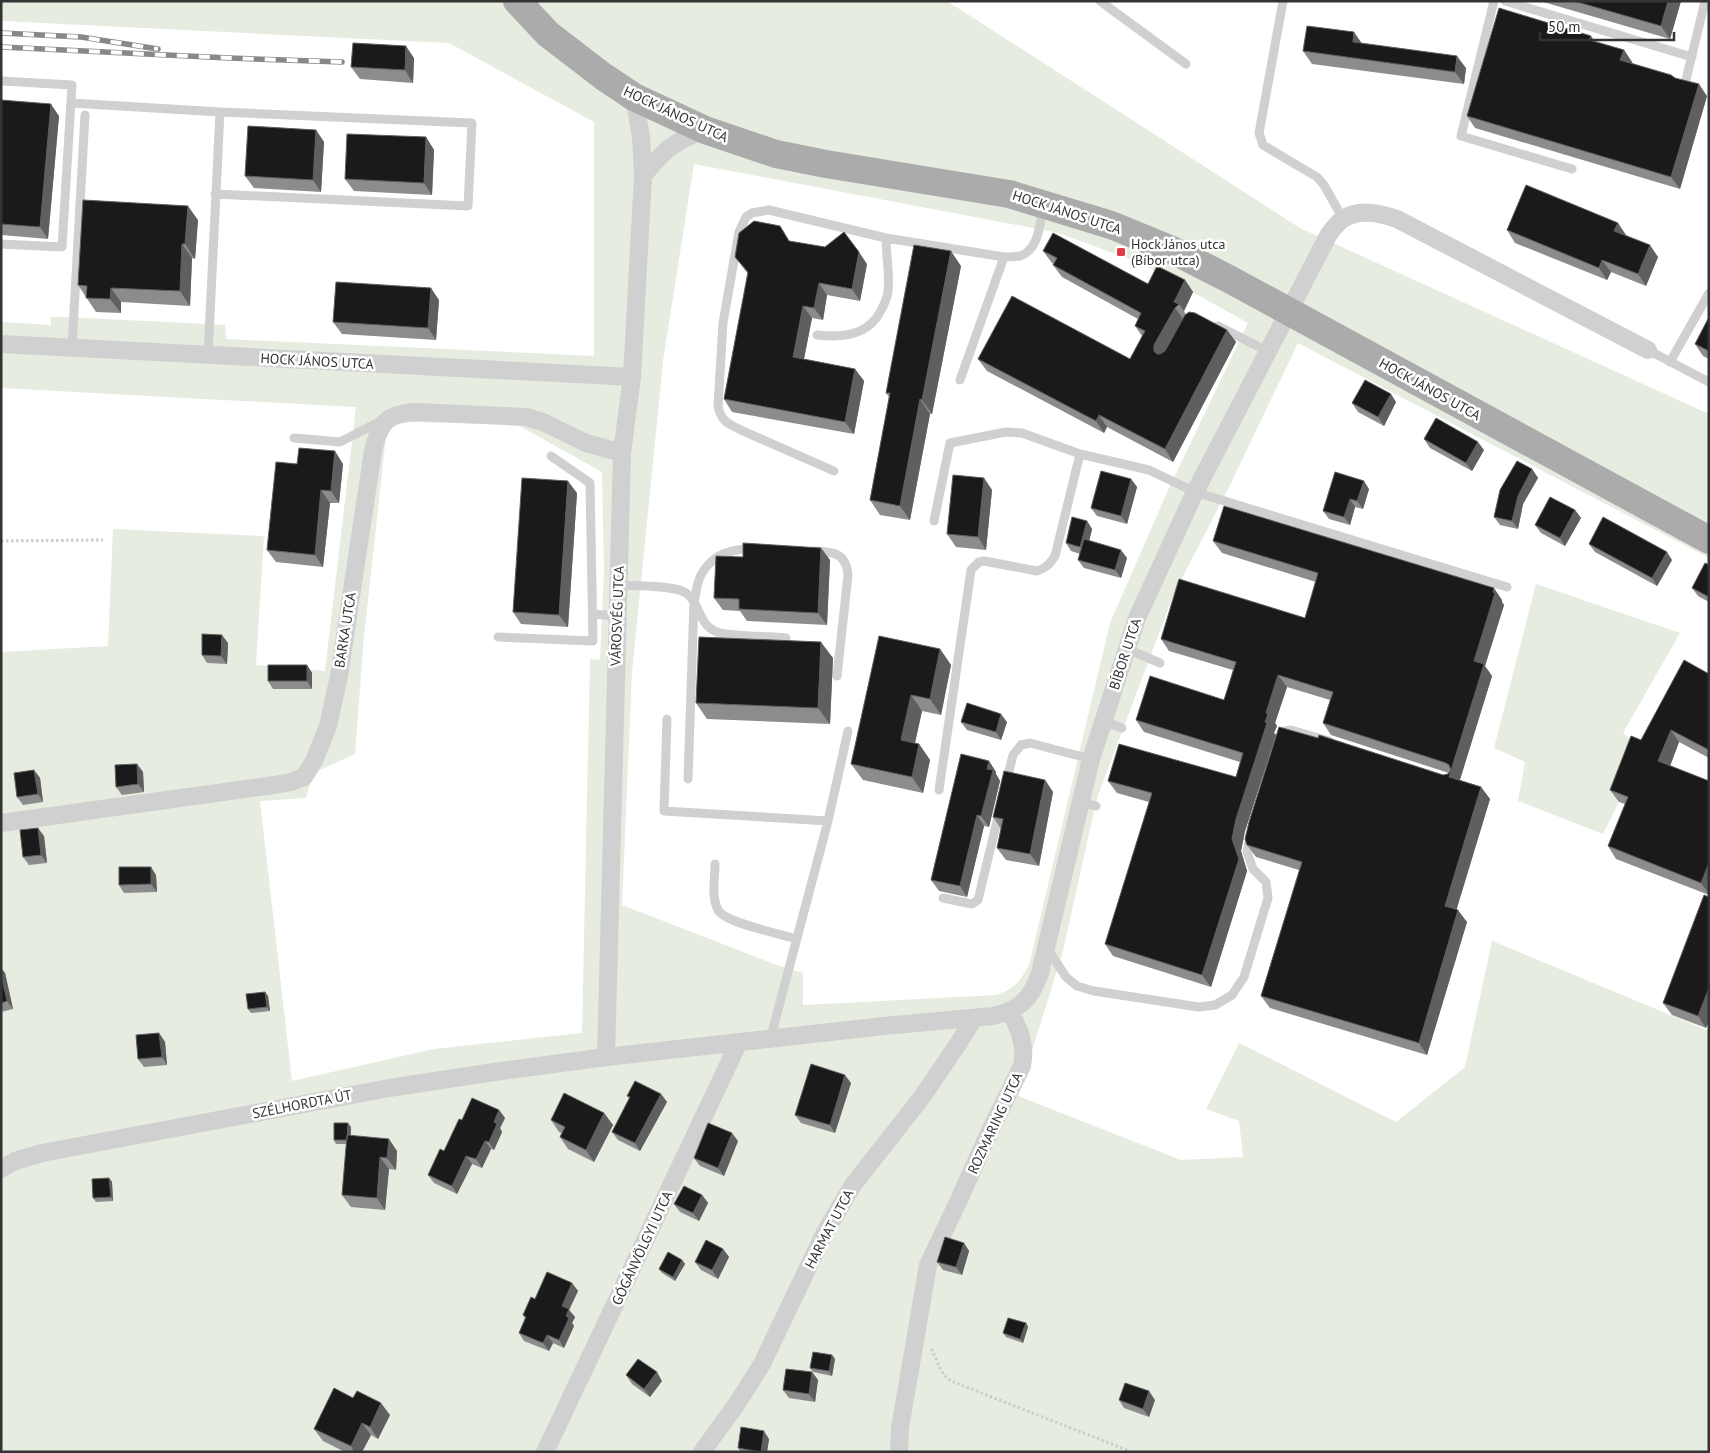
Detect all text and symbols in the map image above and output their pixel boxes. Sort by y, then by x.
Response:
scale bar [1540,10,1674,42]
text: 50 m [1548,17,1581,36]
street label: HOCK JÁNOS UTCA [621,82,732,146]
street label: HOCK JÁNOS UTCA [1010,186,1124,238]
place label: Hock János utca (Bíbor utca) [1131,235,1226,269]
marker: Hock János utca (Bíbor utca) [1115,246,1127,258]
street label: HOCK JÁNOS UTCA [260,349,375,373]
street label: HOCK JÁNOS UTCA [1376,354,1485,425]
street label: VÁROSVÉG UTCA [606,565,628,667]
street label: BARKA UTCA [330,590,360,669]
street label: BÍBOR UTCA [1105,615,1145,692]
street label: ROZMARING UTCA [964,1069,1027,1177]
street label: SZÉLHORDTA ÚT [251,1086,353,1122]
street label: HARMAT UTCA [801,1186,858,1272]
street label: GÓGÁNVÖLGYI UTCA [608,1187,677,1308]

